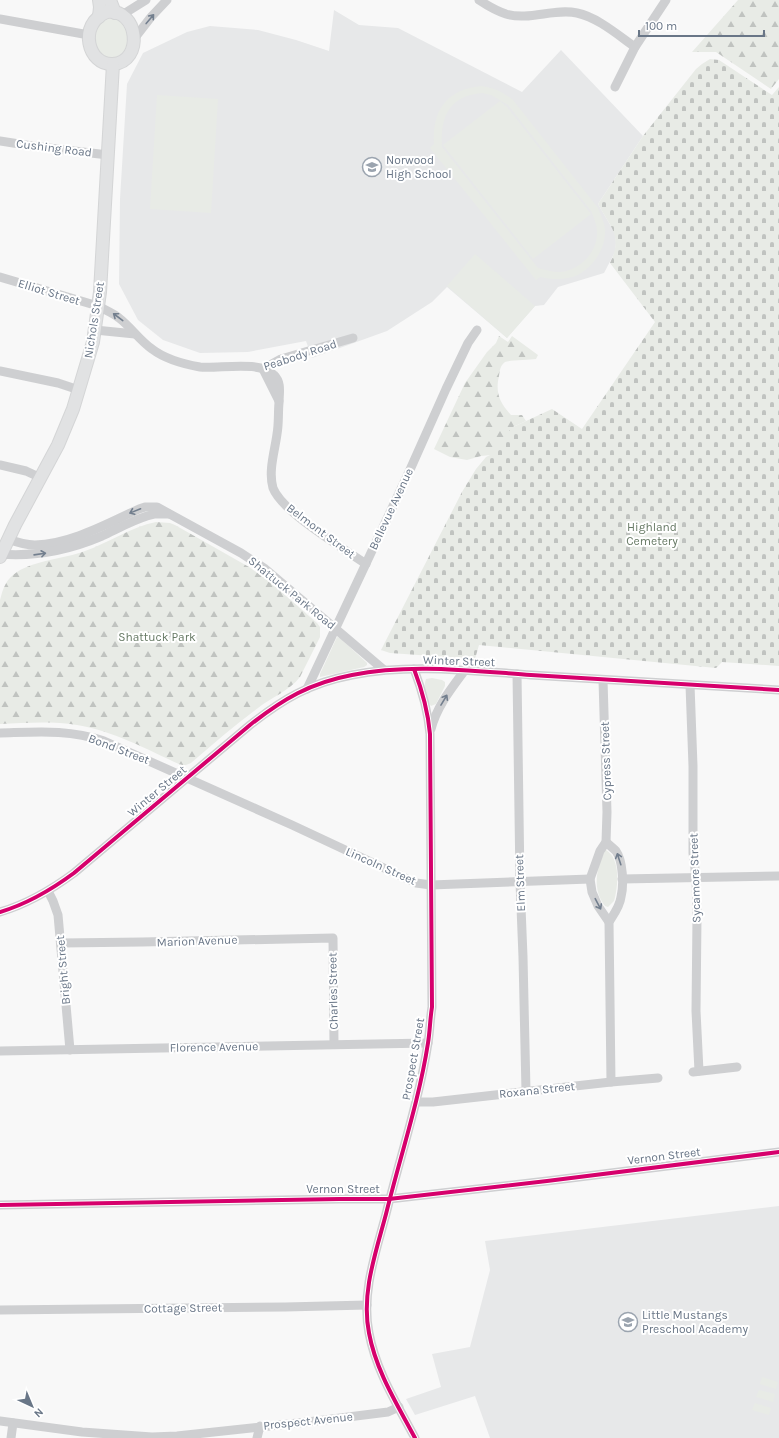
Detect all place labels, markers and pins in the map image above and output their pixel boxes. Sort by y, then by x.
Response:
place label: Norwood High School [386,153,452,181]
school or university icon: Norwood High School [361,156,383,178]
place label: Little Mustangs Preschool Academy [642,1308,748,1336]
school or university icon: Little Mustangs Preschool Academy [617,1311,639,1333]

